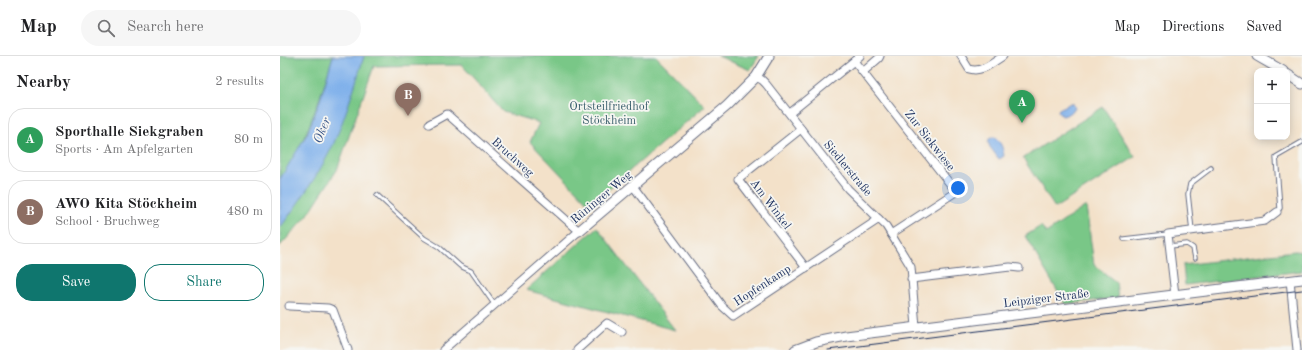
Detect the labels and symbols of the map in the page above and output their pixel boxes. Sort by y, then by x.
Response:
pin: B [395,83,421,116]
pin: A [1009,90,1035,123]
park label: Ortsteilfriedhof Stöckheim [569,101,650,127]
street label: Zur Siekwiese [902,108,957,174]
water label: Oker [311,115,334,145]
street label: Bruchweg [489,136,536,180]
street label: Siedlerstraße [821,139,874,199]
street label: Rüninger Weg [569,169,635,227]
street label: Am Winkel [748,177,793,232]
your location [948,178,968,198]
street label: Hopfenkamp [732,263,793,309]
street label: Leipziger Straße [1003,288,1090,310]

